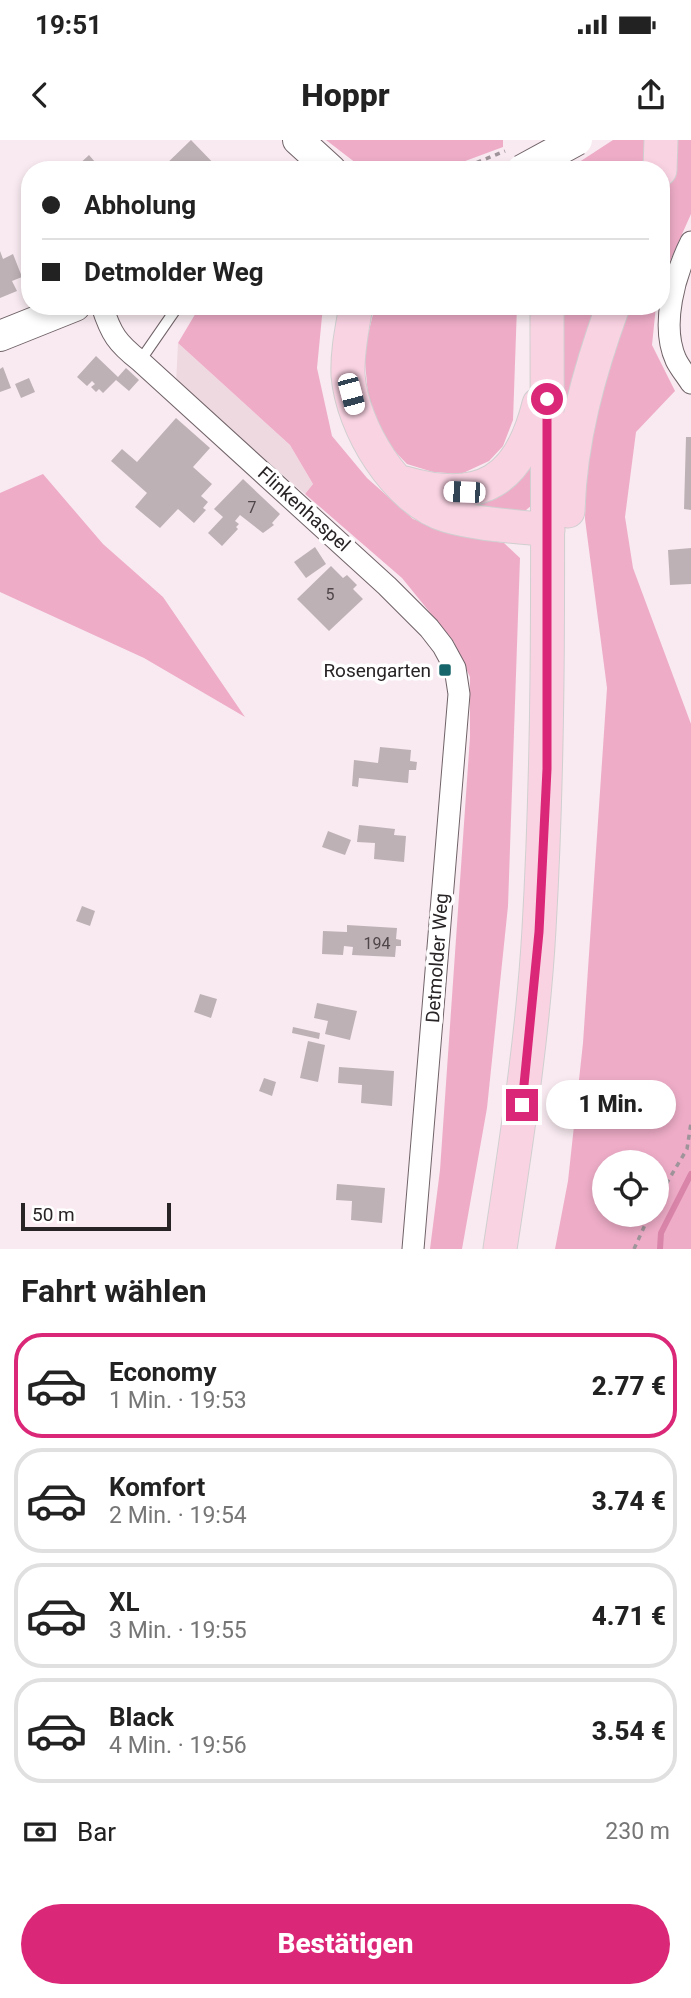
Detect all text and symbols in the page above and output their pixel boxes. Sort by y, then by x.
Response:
text: 19:51 [35,10,102,40]
icon: back [21,76,59,114]
text: Hoppr [301,76,390,114]
icon: share [632,76,670,114]
text: Abholung [84,190,196,220]
text: Detmolder Weg [84,257,264,287]
car [336,371,367,417]
route start [531,383,563,415]
street label: Flinkenhaspel [253,462,355,556]
car [443,481,486,503]
house number: 7 [248,498,257,517]
house number: 5 [326,585,335,604]
place label: Rosengarten [323,659,431,682]
marker: Rosengarten [437,662,453,678]
street label: Detmolder Weg [421,892,453,1024]
house number: 194 [364,934,390,953]
callout: 1 Min. [546,1080,676,1130]
route end [506,1089,538,1121]
text: 1 Min. [578,1091,644,1118]
map controls [592,1150,669,1227]
button: locate [592,1150,669,1227]
scale bar [21,1200,172,1232]
text: 50 m [32,1203,75,1226]
text: Fahrt wählen [21,1272,207,1310]
icon: car [25,1354,88,1417]
text: Economy [109,1357,216,1387]
text: 2.77 € [592,1371,666,1401]
text: 1 Min. · 19:53 [109,1387,247,1414]
icon: car [25,1469,88,1532]
text: Komfort [109,1472,205,1502]
text: 3.74 € [592,1486,666,1516]
text: 2 Min. · 19:54 [109,1502,247,1529]
icon: car [25,1584,88,1647]
text: XL [109,1587,140,1617]
text: 4.71 € [592,1601,666,1631]
text: 3 Min. · 19:55 [109,1617,247,1644]
icon: car [25,1699,88,1762]
text: Black [109,1702,174,1732]
text: 3.54 € [592,1716,666,1746]
text: 4 Min. · 19:56 [109,1732,247,1759]
icon: cash [21,1813,59,1851]
text: Bar [77,1817,116,1847]
text: 230 m [605,1818,670,1845]
button: Bestätigen [21,1904,670,1984]

